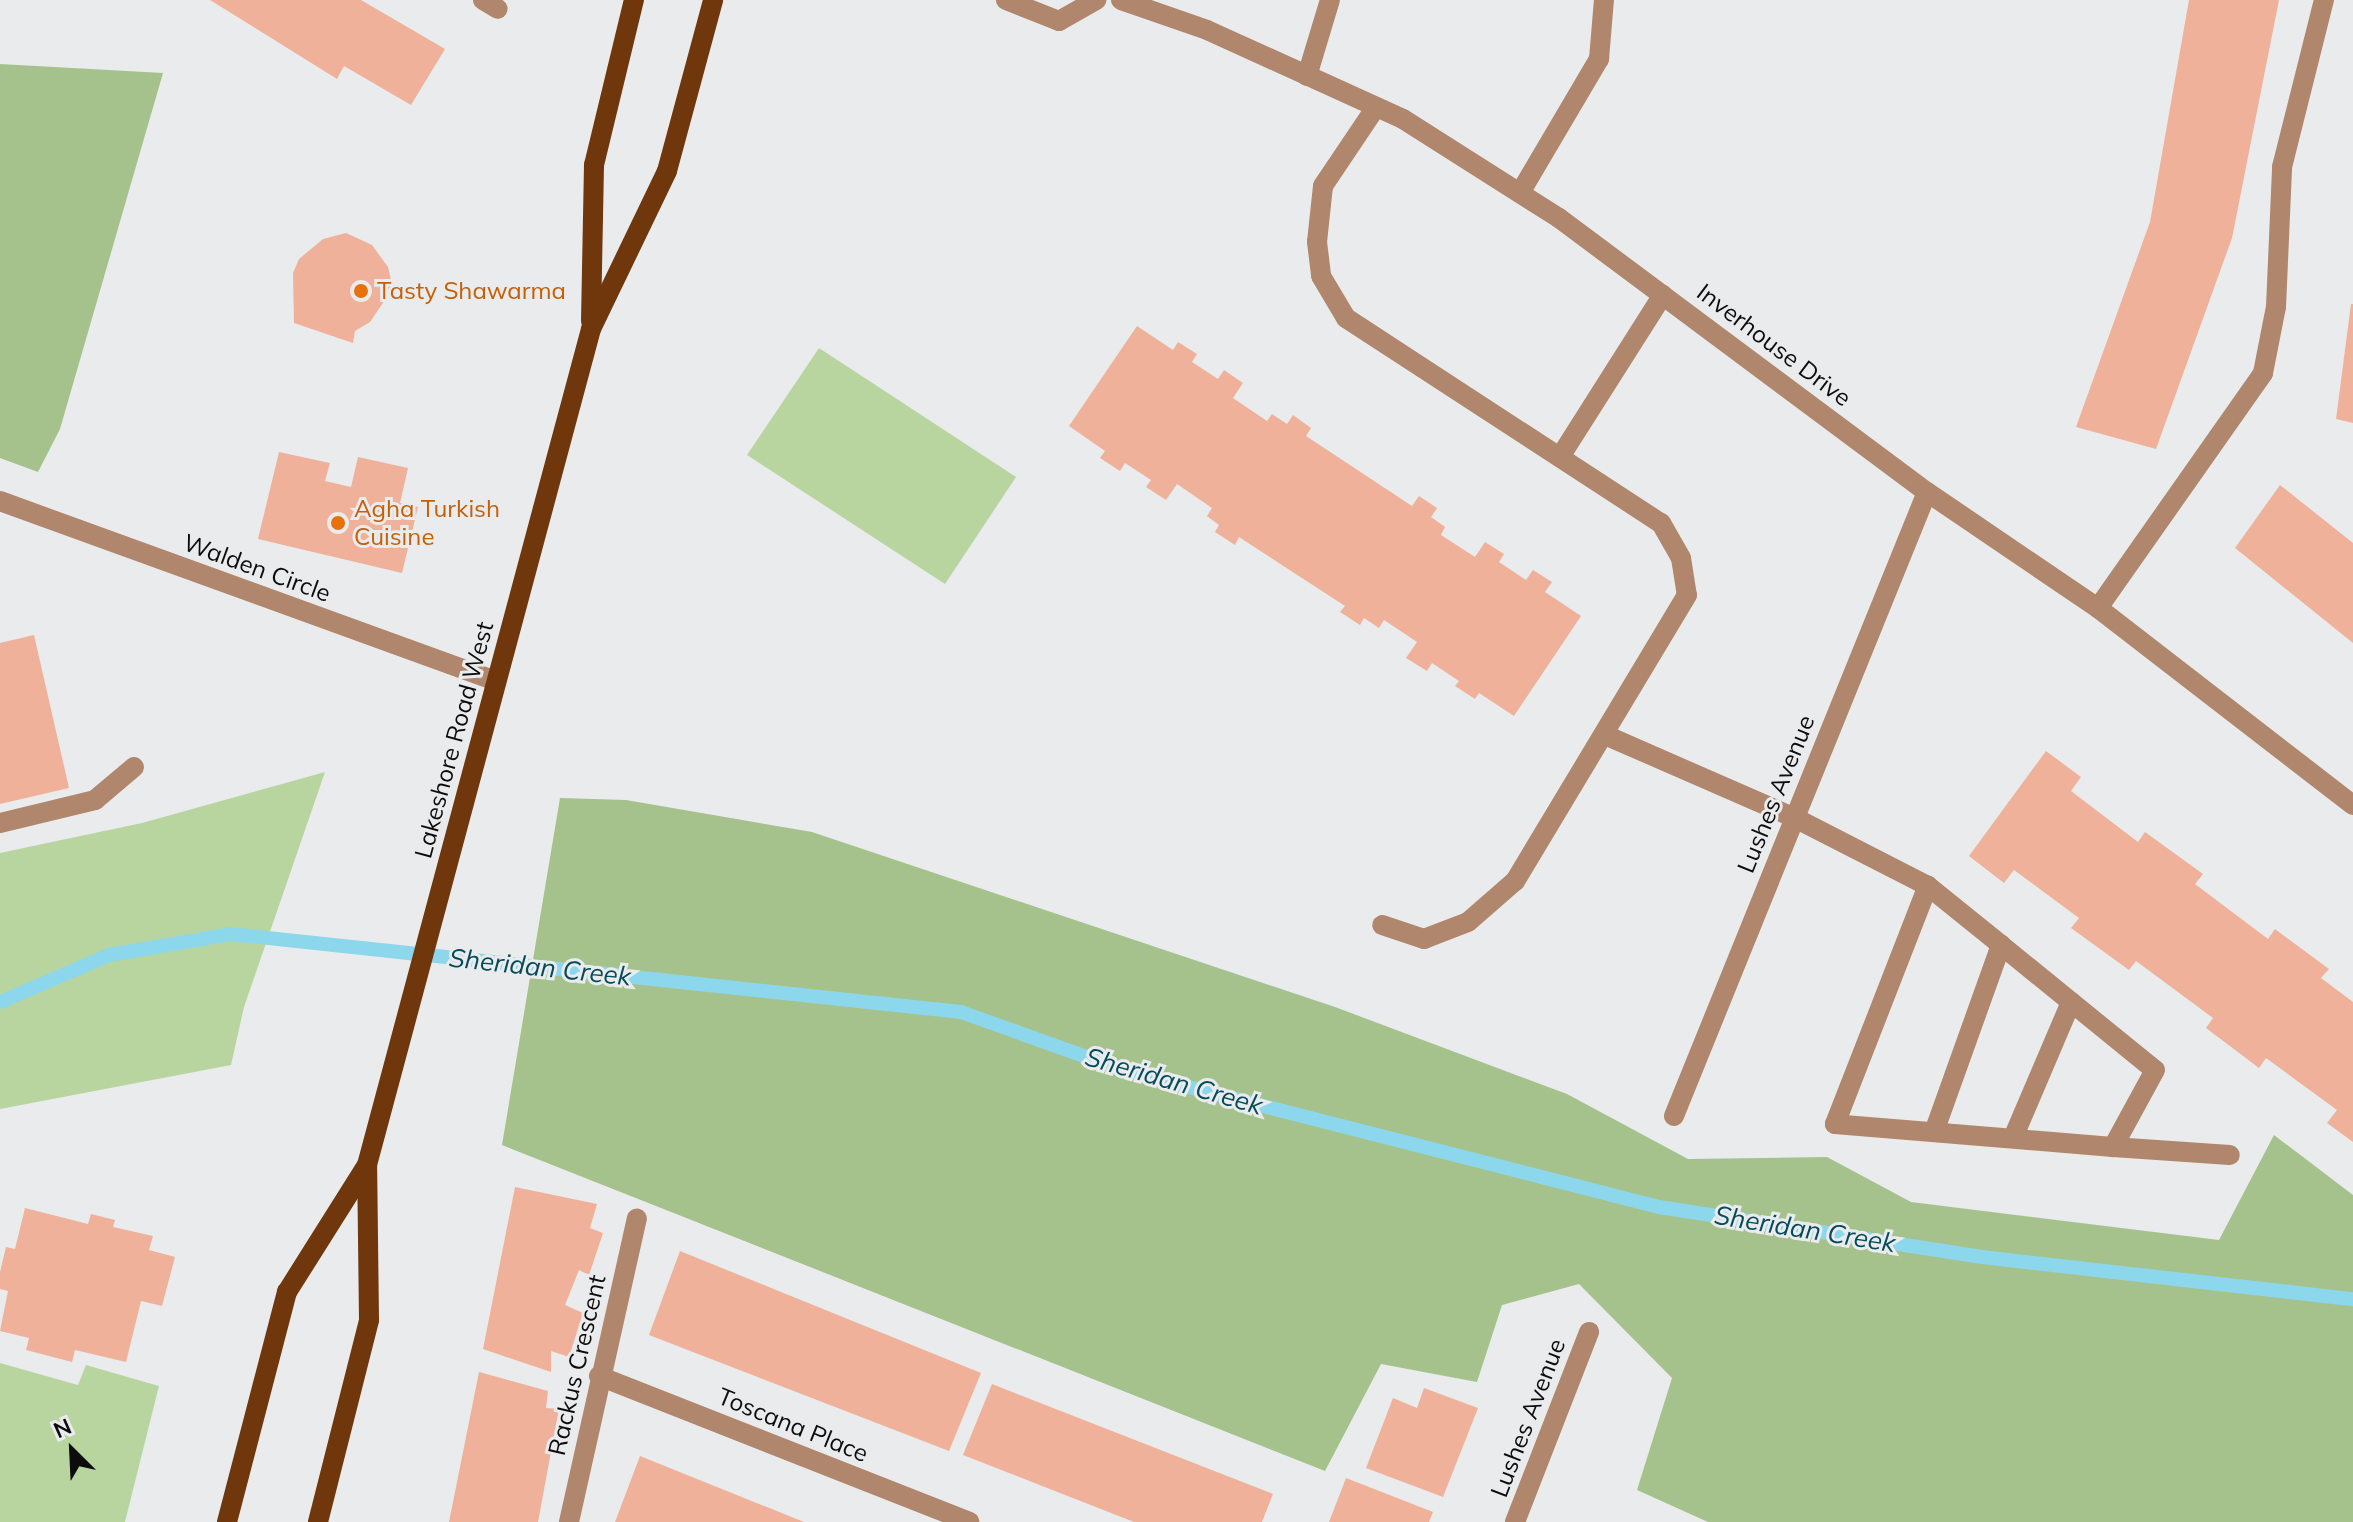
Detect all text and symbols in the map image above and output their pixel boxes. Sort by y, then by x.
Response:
place label: Tasty Shawarma [377,277,566,305]
street label: Inverhouse Drive [1691,278,1857,412]
marker: Tasty Shawarma [352,282,370,300]
place label: Agha Turkish Cuisine [354,495,500,551]
marker: Agha Turkish Cuisine [329,514,347,532]
street label: Walden Circle [179,528,335,608]
street label: Lakeshore Road West [409,619,499,861]
street label: Lushes Avenue [1731,711,1821,877]
water label: Sheridan Creek [447,942,633,992]
water label: Sheridan Creek [1082,1041,1266,1121]
water label: Sheridan Creek [1712,1199,1898,1259]
street label: Rackus Crescent [542,1272,612,1458]
street label: Lushes Avenue [1485,1335,1571,1501]
street label: Toscana Place [714,1382,872,1468]
north arrow [32,1410,112,1490]
text: N [49,1412,76,1444]

